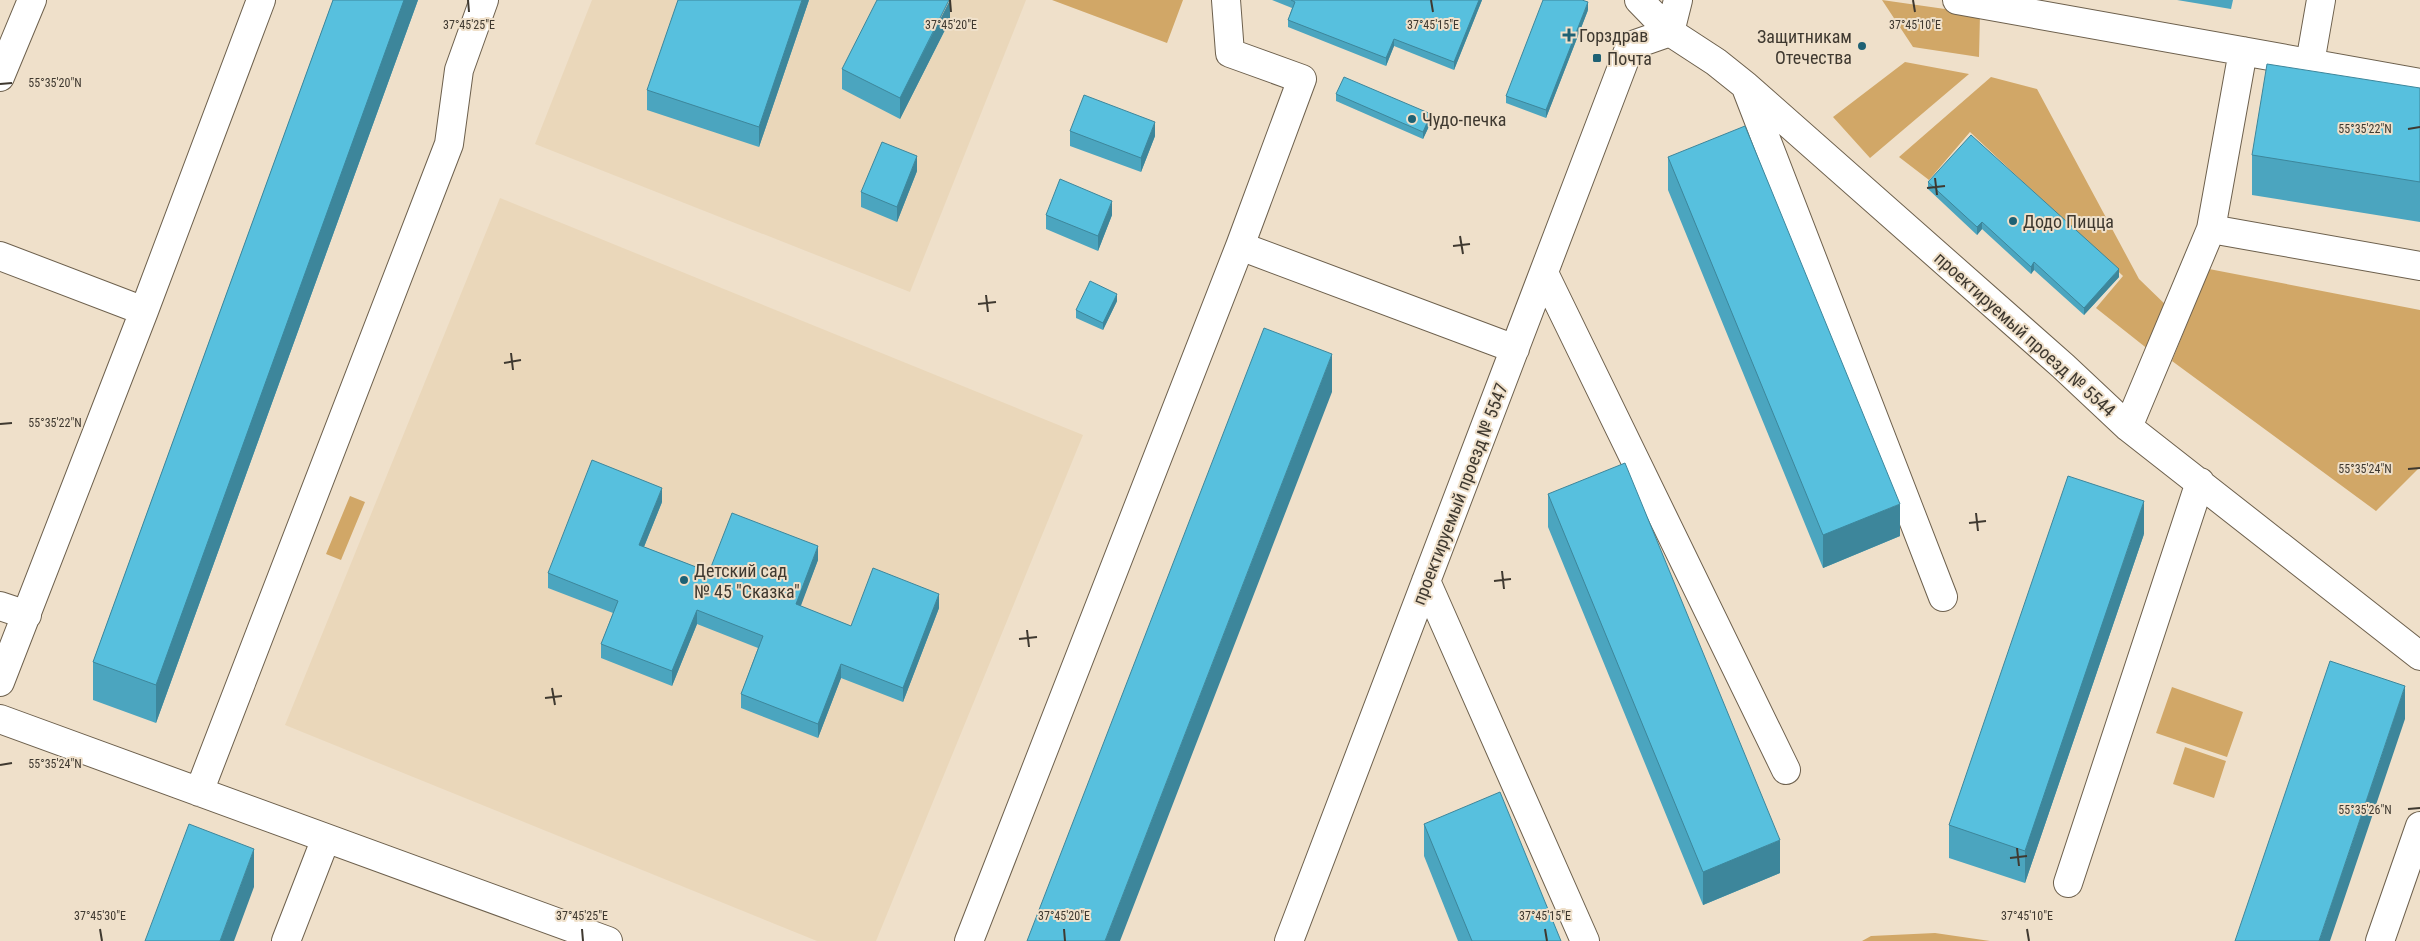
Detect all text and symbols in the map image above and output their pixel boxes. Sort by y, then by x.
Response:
text: 37°45'25"E [443,18,495,32]
text: 37°45'20"E [925,18,977,32]
text: 37°45'15"E [1407,18,1459,32]
text: 37°45'10"E [1889,18,1941,32]
place label: Горздрав [1579,25,1648,46]
place label: Защитникам Отечества [1757,26,1852,68]
marker: Горздрав [1563,29,1575,41]
marker: Защитникам Отечества [1856,40,1868,52]
place label: Почта [1607,48,1652,69]
marker: Почта [1591,52,1603,64]
text: 55°35'20"N [28,76,82,90]
place label: Чудо-печка [1422,109,1506,130]
marker: Чудо-печка [1406,113,1418,125]
text: 55°35'22"N [2338,122,2392,136]
place label: Додо Пицца [2023,211,2114,232]
marker: Додо Пицца [2007,215,2019,227]
street label: проектируемый проезд № 5544 [1930,247,2120,421]
street label: проектируемый проезд № 5547 [1408,380,1512,608]
text: 55°35'22"N [28,416,82,430]
text: 55°35'24"N [2338,462,2392,476]
place label: Детский сад № 45 "Сказка" [694,560,800,602]
marker: Детский сад № 45 "Сказка" [678,574,690,586]
text: 55°35'24"N [28,757,82,771]
text: 55°35'26"N [2338,803,2392,817]
text: 37°45'30"E [74,909,126,923]
text: 37°45'25"E [556,909,608,923]
text: 37°45'20"E [1038,909,1090,923]
text: 37°45'15"E [1519,909,1571,923]
text: 37°45'10"E [2001,909,2053,923]

